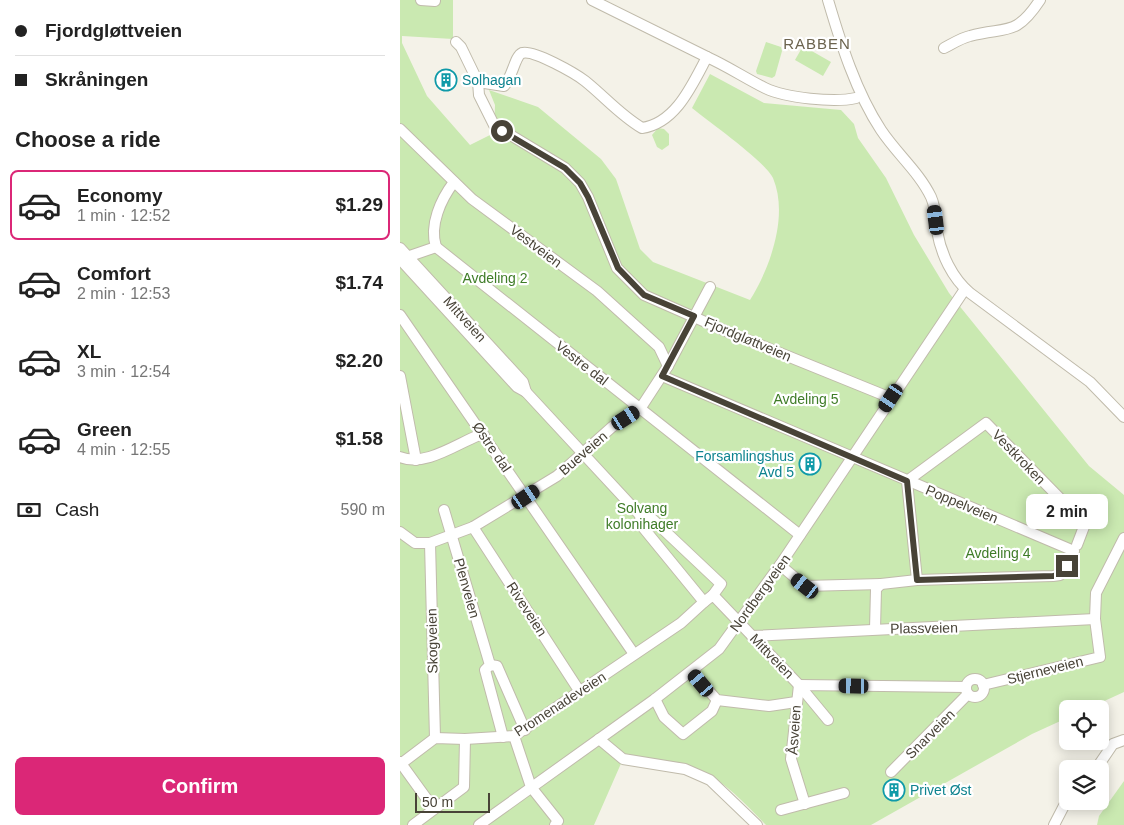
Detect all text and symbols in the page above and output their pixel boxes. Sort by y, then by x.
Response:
text: Fjordgløttveien [45,20,182,41]
district label: RABBEN [783,35,851,52]
building icon: Solhagan [434,68,458,92]
text: Skråningen [45,69,148,90]
place label: Solhagan [462,72,521,88]
route start [491,120,513,142]
text: Choose a ride [15,127,160,152]
icon: car [17,183,62,228]
text: Economy [77,185,163,206]
text: $1.29 [335,194,383,215]
car [926,204,945,236]
text: 1 min · 12:52 [77,207,170,224]
street label: Vestveien [507,221,565,271]
icon: car [17,261,62,306]
text: Comfort [77,263,151,284]
park label: Avdeling 2 [462,270,528,286]
text: $1.74 [335,272,383,293]
text: 2 min · 12:53 [77,285,170,302]
street label: Mittveien [440,293,490,345]
street label: Fjordgløttveien [702,314,794,364]
street label: Vestre dal [553,338,611,388]
icon: car [17,339,62,384]
text: XL [77,341,101,362]
text: $2.20 [335,350,383,371]
text: 3 min · 12:54 [77,363,170,380]
car [876,381,905,415]
park label: Avdeling 5 [773,391,839,407]
car [609,404,642,432]
icon: car [17,417,62,462]
text: Green [77,419,132,440]
street label: Østre dal [469,419,515,475]
street label: Vestkroken [989,427,1049,487]
text: $1.58 [335,428,383,449]
street label: Bueveien [556,428,610,478]
text: 4 min · 12:55 [77,441,170,458]
place label: Forsamlingshus Avd 5 [695,448,794,480]
building icon: Forsamlingshus Avd 5 [798,452,822,476]
car [509,482,542,512]
street label: Poppelveien [923,482,1001,526]
callout: 2 min [1026,494,1108,528]
icon: cash [15,496,43,524]
text: Cash [55,499,99,520]
park label: Solvang kolonihager [606,500,679,532]
text: 590 m [341,501,385,518]
text: 2 min [1046,503,1088,520]
park label: Avdeling 4 [965,545,1031,561]
street label: Nordbergveien [727,551,793,635]
route end [1056,555,1078,577]
street label: Plenveien [451,556,483,620]
car [788,571,821,601]
street label: Riveveien [504,579,550,639]
street label: Skogveien [423,608,441,674]
street label: Plassveien [890,619,958,637]
street label: Mittveien [747,630,797,682]
street label: Stjerneveien [1005,653,1085,687]
car [685,667,716,699]
street label: Promenadeveien [511,668,609,740]
car [838,678,869,694]
map controls [1059,700,1109,810]
button: locate [1059,700,1109,750]
street label: Åsveien [784,705,804,755]
street label: Snarveien [902,706,958,762]
button: Confirm [15,757,385,815]
button: layers [1059,760,1109,810]
building icon: Privet Øst [882,778,906,802]
place label: Privet Øst [910,782,972,798]
scale bar [415,790,490,813]
text: 50 m [422,794,453,810]

